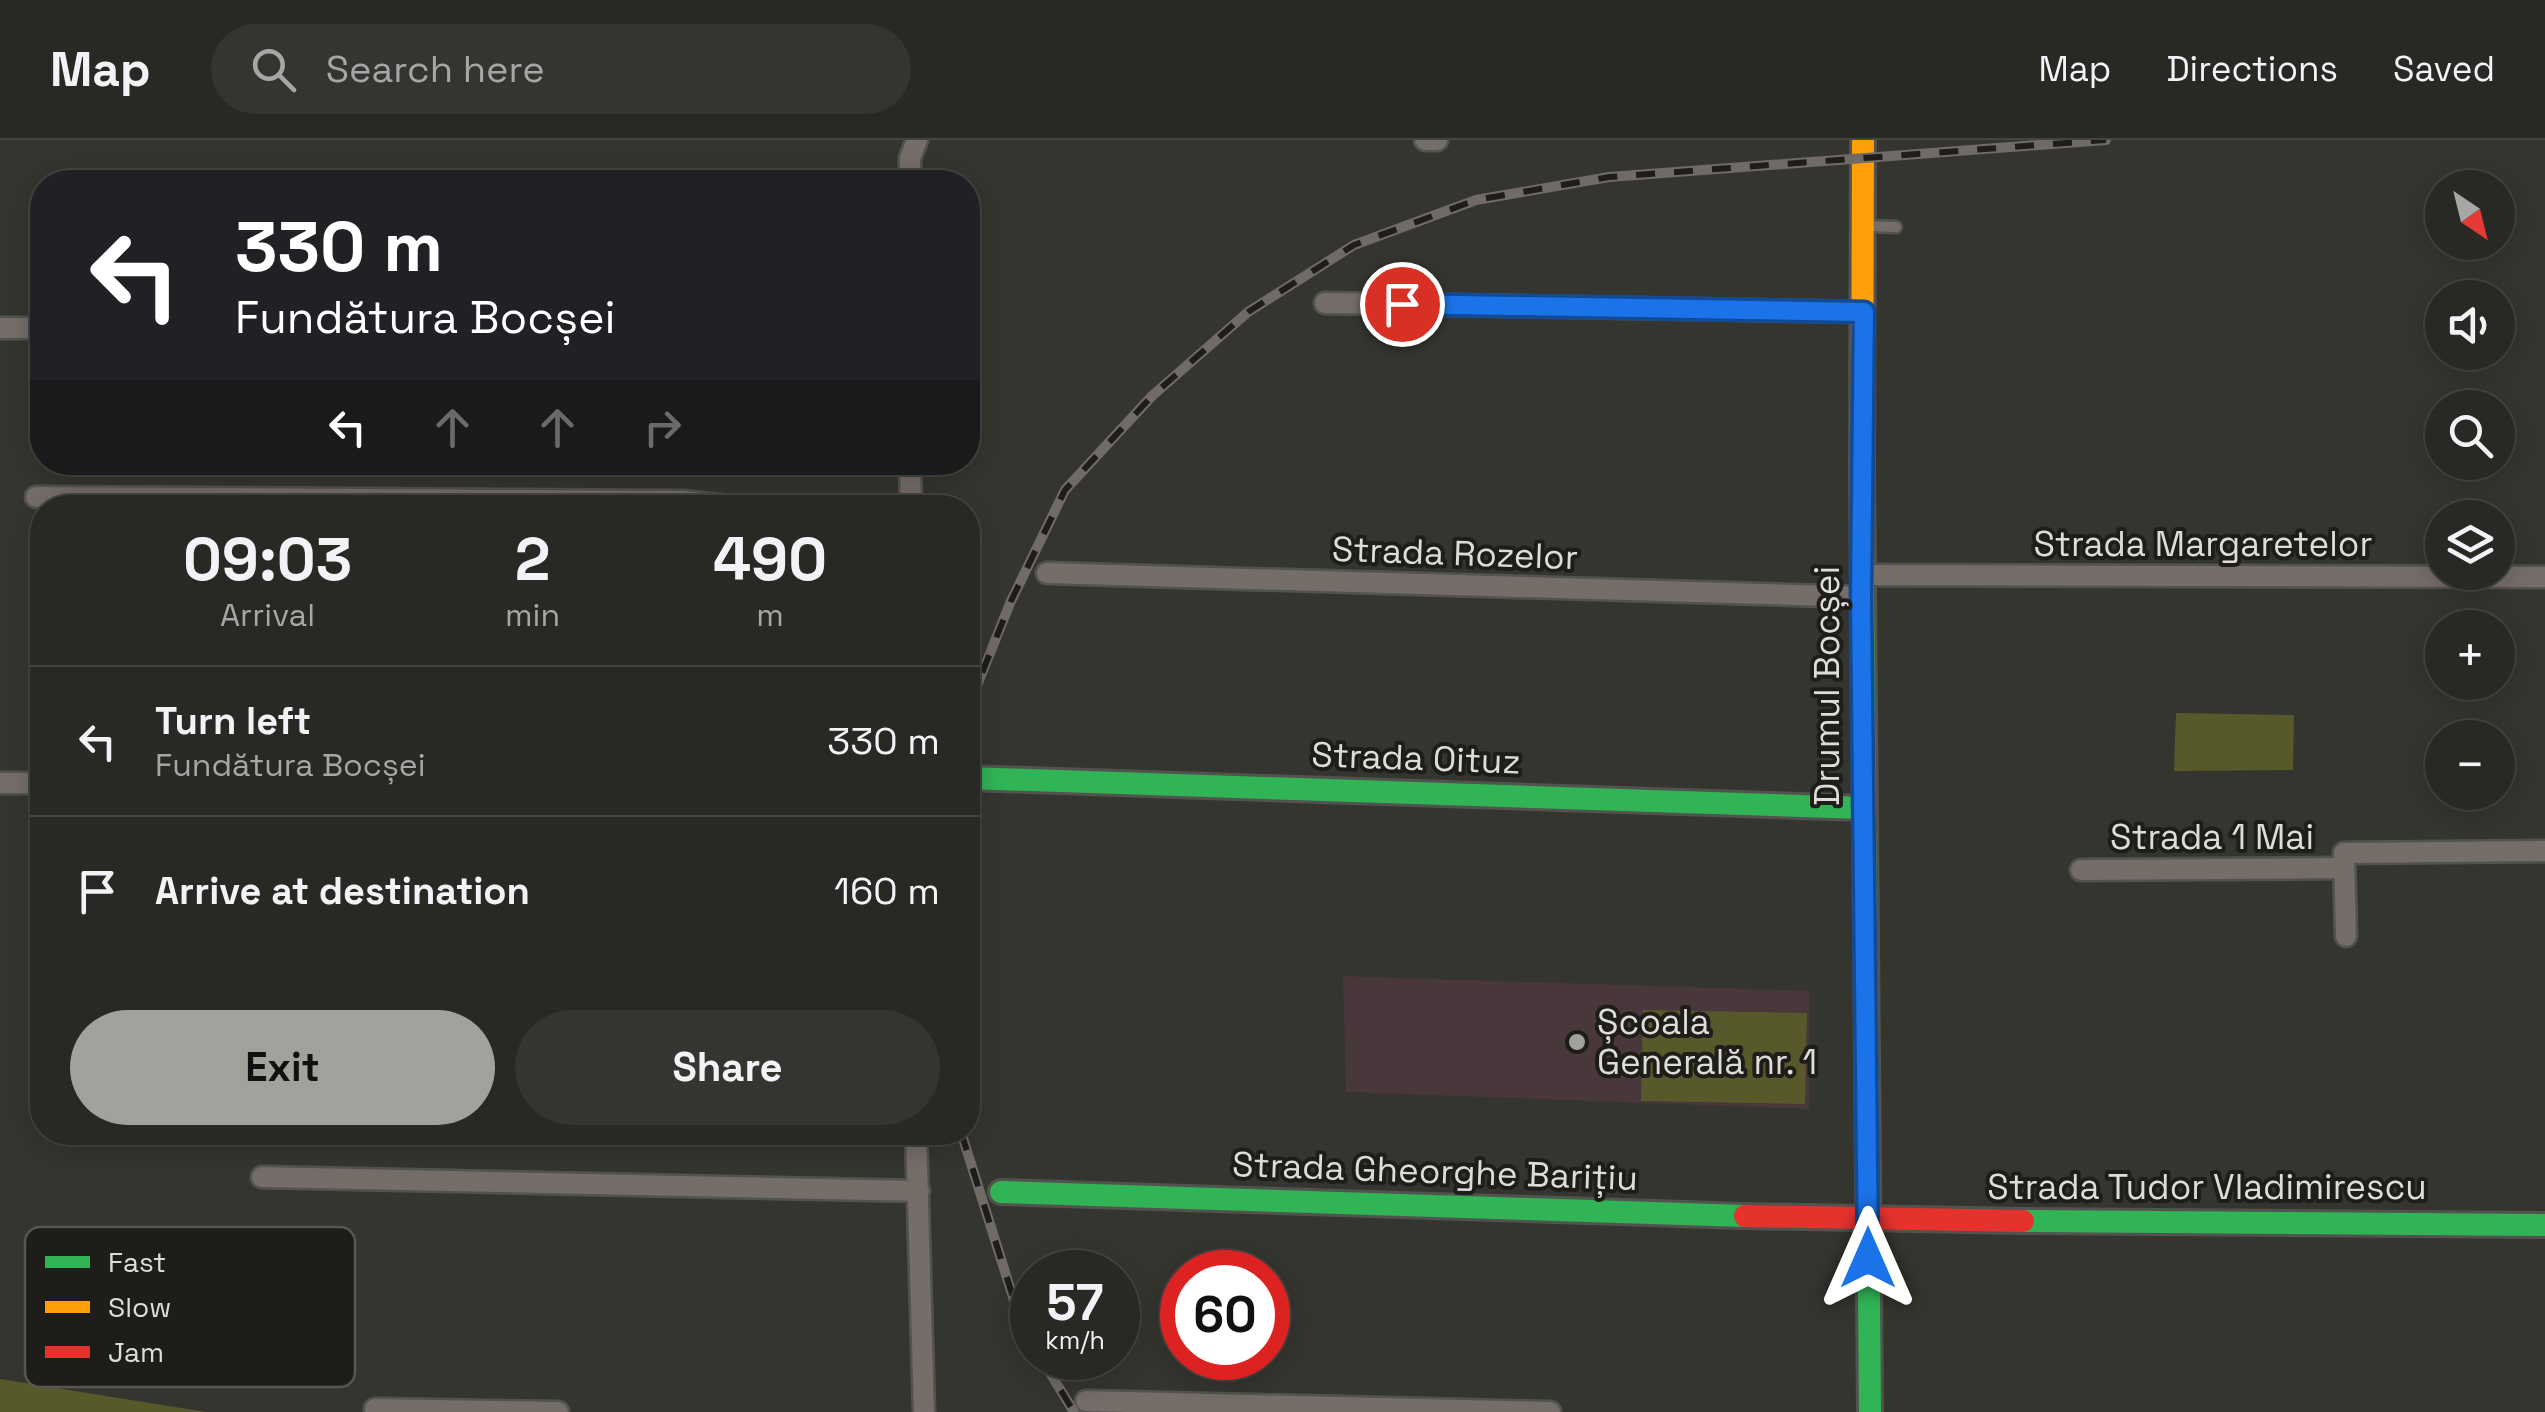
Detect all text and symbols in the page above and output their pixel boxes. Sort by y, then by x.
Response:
search box [211,24,911,114]
text: Map [50,39,151,100]
icon: search [246,42,301,97]
text: Search here [326,45,545,93]
text: Map [2038,47,2111,91]
text: Directions [2166,47,2338,91]
text: Saved [2393,47,2495,91]
north arrow [2425,170,2515,260]
map controls [2425,170,2515,810]
text: 330 m [235,202,443,291]
icon: left [70,210,200,340]
pin [1360,262,1445,347]
icon: arrive [1375,277,1430,332]
button: sound [2425,280,2515,370]
text: Fundătura Bocșei [235,289,616,346]
button: search [2425,390,2515,480]
icon: left [320,400,375,455]
icon: ahead [425,400,480,455]
icon: ahead [530,400,585,455]
icon: right [635,400,690,455]
button: layers [2425,500,2515,590]
text: 09:03 [183,521,352,598]
text: 2 [515,521,550,598]
text: 490 [713,521,827,598]
street label: Strada Margaretelor [2033,522,2373,566]
street label: Strada Rozelor [1331,527,1579,579]
street label: Drumul Bocșei [1805,566,1849,806]
text: Arrival [220,595,315,635]
text: min [505,595,560,635]
text: m [756,595,784,635]
button: + [2425,610,2515,700]
text: Turn left [155,697,311,745]
icon: left [70,714,125,769]
text: 330 m [827,717,940,765]
button: − [2425,720,2515,810]
street label: Strada Oituz [1311,732,1521,784]
text: Fundătura Bocșei [155,745,426,785]
street label: Strada 1 Mai [2110,815,2314,859]
icon: arrive [70,864,125,919]
text: Arrive at destination [155,867,530,915]
text: 160 m [834,867,940,915]
place label: Școala Generală nr. 1 [1597,1000,1817,1084]
button: Exit [70,1010,495,1125]
button: Share [515,1010,940,1125]
marker: Școala Generală nr. 1 [1566,1031,1588,1053]
street label: Strada Gheorghe Barițiu [1232,1142,1638,1200]
street label: Strada Tudor Vladimirescu [1987,1165,2427,1209]
position arrow [1816,1206,1920,1310]
legend [25,1227,355,1387]
text: Fast [108,1244,166,1280]
speed limit sign: 60 [1160,1250,1290,1380]
text: 57 [1046,1271,1104,1335]
text: Slow [108,1289,171,1325]
text: km/h [1045,1324,1105,1356]
text: Jam [108,1334,164,1370]

